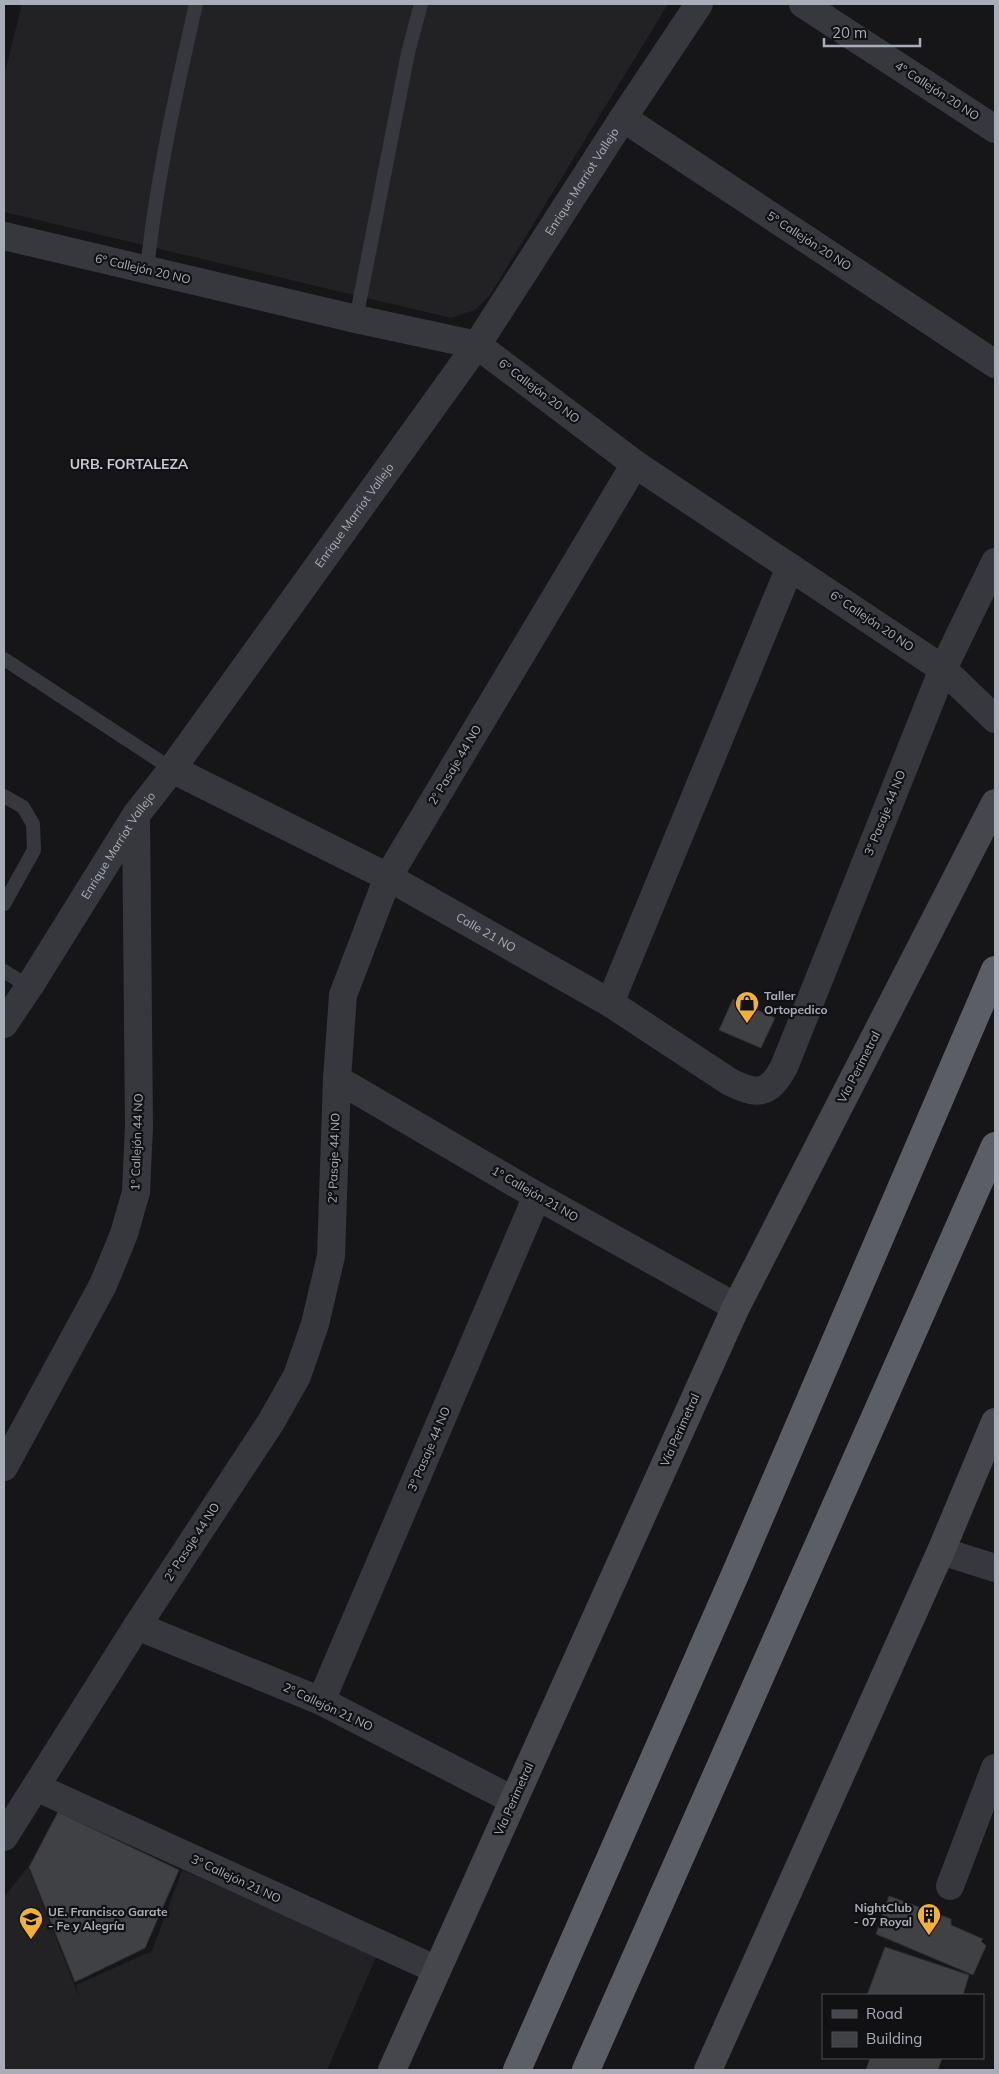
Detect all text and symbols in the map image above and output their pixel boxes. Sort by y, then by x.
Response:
scale bar [824,15,920,47]
text: 20 m [832,23,867,42]
street label: 4º Callejón 20 NO [892,58,982,123]
street label: Enrique Marriot Vallejo [541,125,622,238]
street label: 5º Callejón 20 NO [764,208,854,273]
street label: 6º Callejón 20 NO [94,250,192,287]
street label: 6º Callejón 20 NO [496,355,583,426]
district label: URB. FORTALEZA [70,455,189,473]
street label: Enrique Marriot Vallejo [311,460,397,570]
street label: 6º Callejón 20 NO [828,587,917,654]
street label: 2º Pasaje 44 NO [425,722,484,807]
street label: 3º Pasaje 44 NO [861,768,908,858]
street label: Enrique Marriot Vallejo [78,788,158,902]
street label: Calle 21 NO [454,909,519,955]
place label: Taller Ortopedico [764,988,828,1017]
shop icon: Taller Ortopedico [734,990,760,1024]
street label: Vía Perimetral [834,1028,883,1105]
street label: 1º Callejón 44 NO [127,1093,146,1191]
street label: 2º Pasaje 44 NO [324,1112,343,1204]
street label: 1º Callejón 21 NO [489,1163,581,1224]
street label: Vía Perimetral [657,1391,702,1469]
street label: 3º Pasaje 44 NO [404,1404,453,1493]
street label: 2º Pasaje 44 NO [161,1500,223,1584]
street label: 2º Callejón 21 NO [281,1679,376,1734]
street label: Vía Perimetral [491,1760,536,1838]
street label: 3º Callejón 21 NO [189,1851,284,1906]
place label: NightClub - 07 Royal [854,1900,912,1929]
building icon: NightClub - 07 Royal [916,1902,942,1936]
place label: UE. Francisco Garate - Fe y Alegría [48,1904,168,1933]
school or university icon: UE. Francisco Garate - Fe y Alegría [18,1906,44,1940]
legend [822,1994,984,2059]
text: Road [866,2004,903,2023]
text: Building [866,2029,922,2048]

